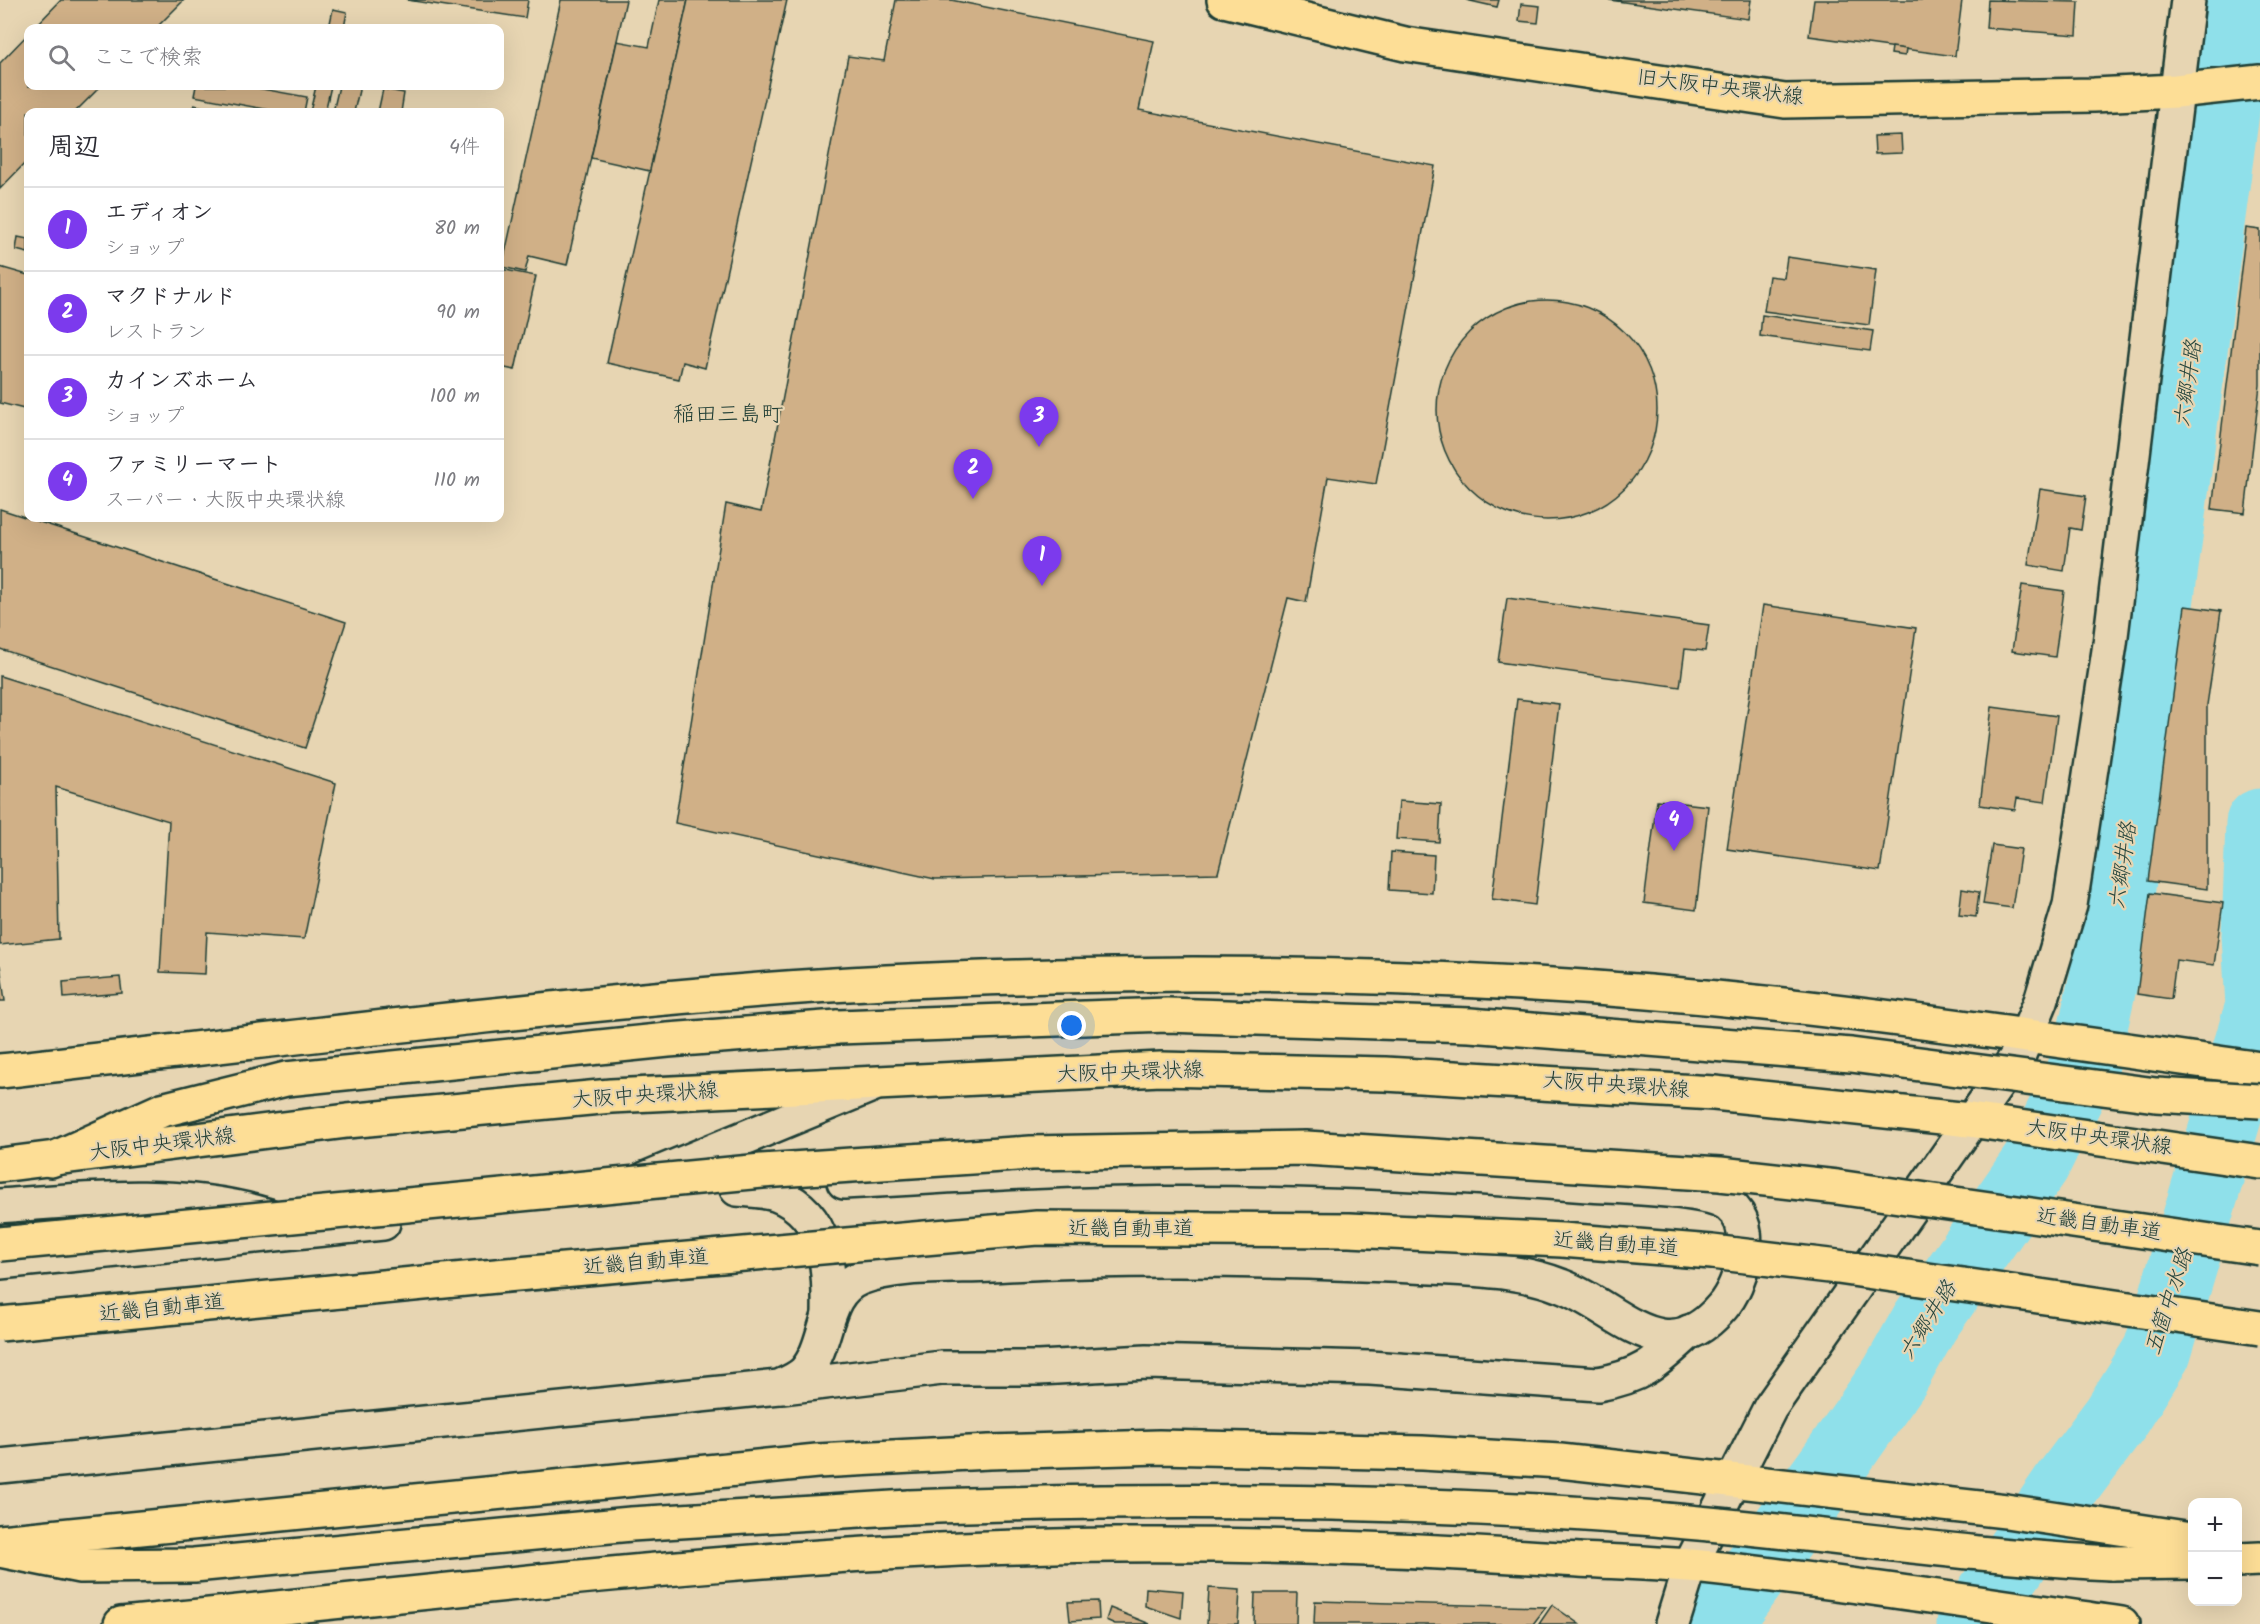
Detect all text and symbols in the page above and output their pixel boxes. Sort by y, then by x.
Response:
search box [24,24,504,90]
icon: search [45,41,78,74]
text: ここで検索 [93,41,203,76]
street label: 旧大阪中央環状線 [1635,61,1805,115]
text: 周辺 [48,127,100,169]
text: 4件 [449,132,480,164]
text: エディオン [105,196,213,231]
text: 1 [64,213,71,245]
text: 80 m [434,213,480,245]
text: ショップ [105,233,184,265]
text: マクドナルド [105,280,236,315]
text: 2 [62,297,73,329]
text: 90 m [436,297,480,329]
text: レストラン [105,317,207,349]
water label: 六郷井路 [2166,336,2213,430]
text: カインズホーム [105,364,258,399]
text: 3 [62,381,73,413]
text: 100 m [430,381,480,413]
district label: 稲田三島町 [673,398,783,433]
pin: 3 [1020,398,1058,447]
text: ショップ [105,401,184,433]
text: ファミリーマート [105,448,282,483]
pin: 2 [954,450,992,499]
text: 4 [62,465,73,497]
text: 110 m [434,465,480,497]
text: スーパー · 大阪中央環状線 [105,485,345,517]
pin: 1 [1022,536,1062,586]
pin: 4 [1654,802,1694,851]
water label: 六郷井路 [2101,818,2148,912]
your location [1057,1011,1086,1040]
street label: 大阪中央環状線 [1056,1054,1204,1092]
street label: 大阪中央環状線 [1542,1064,1690,1108]
street label: 大阪中央環状線 [571,1074,719,1118]
street label: 大阪中央環状線 [2024,1111,2174,1165]
street label: 大阪中央環状線 [87,1120,237,1170]
street label: 近畿自動車道 [2034,1200,2164,1250]
street label: 近畿自動車道 [1068,1213,1194,1246]
street label: 近畿自動車道 [1552,1224,1680,1266]
street label: 近畿自動車道 [582,1241,710,1285]
water label: 五箇中水路 [2136,1242,2204,1360]
water label: 六郷井路 [1891,1273,1968,1368]
street label: 近畿自動車道 [98,1286,226,1332]
map controls [2188,1498,2242,1606]
button: + [2188,1498,2242,1552]
button: − [2188,1552,2242,1606]

